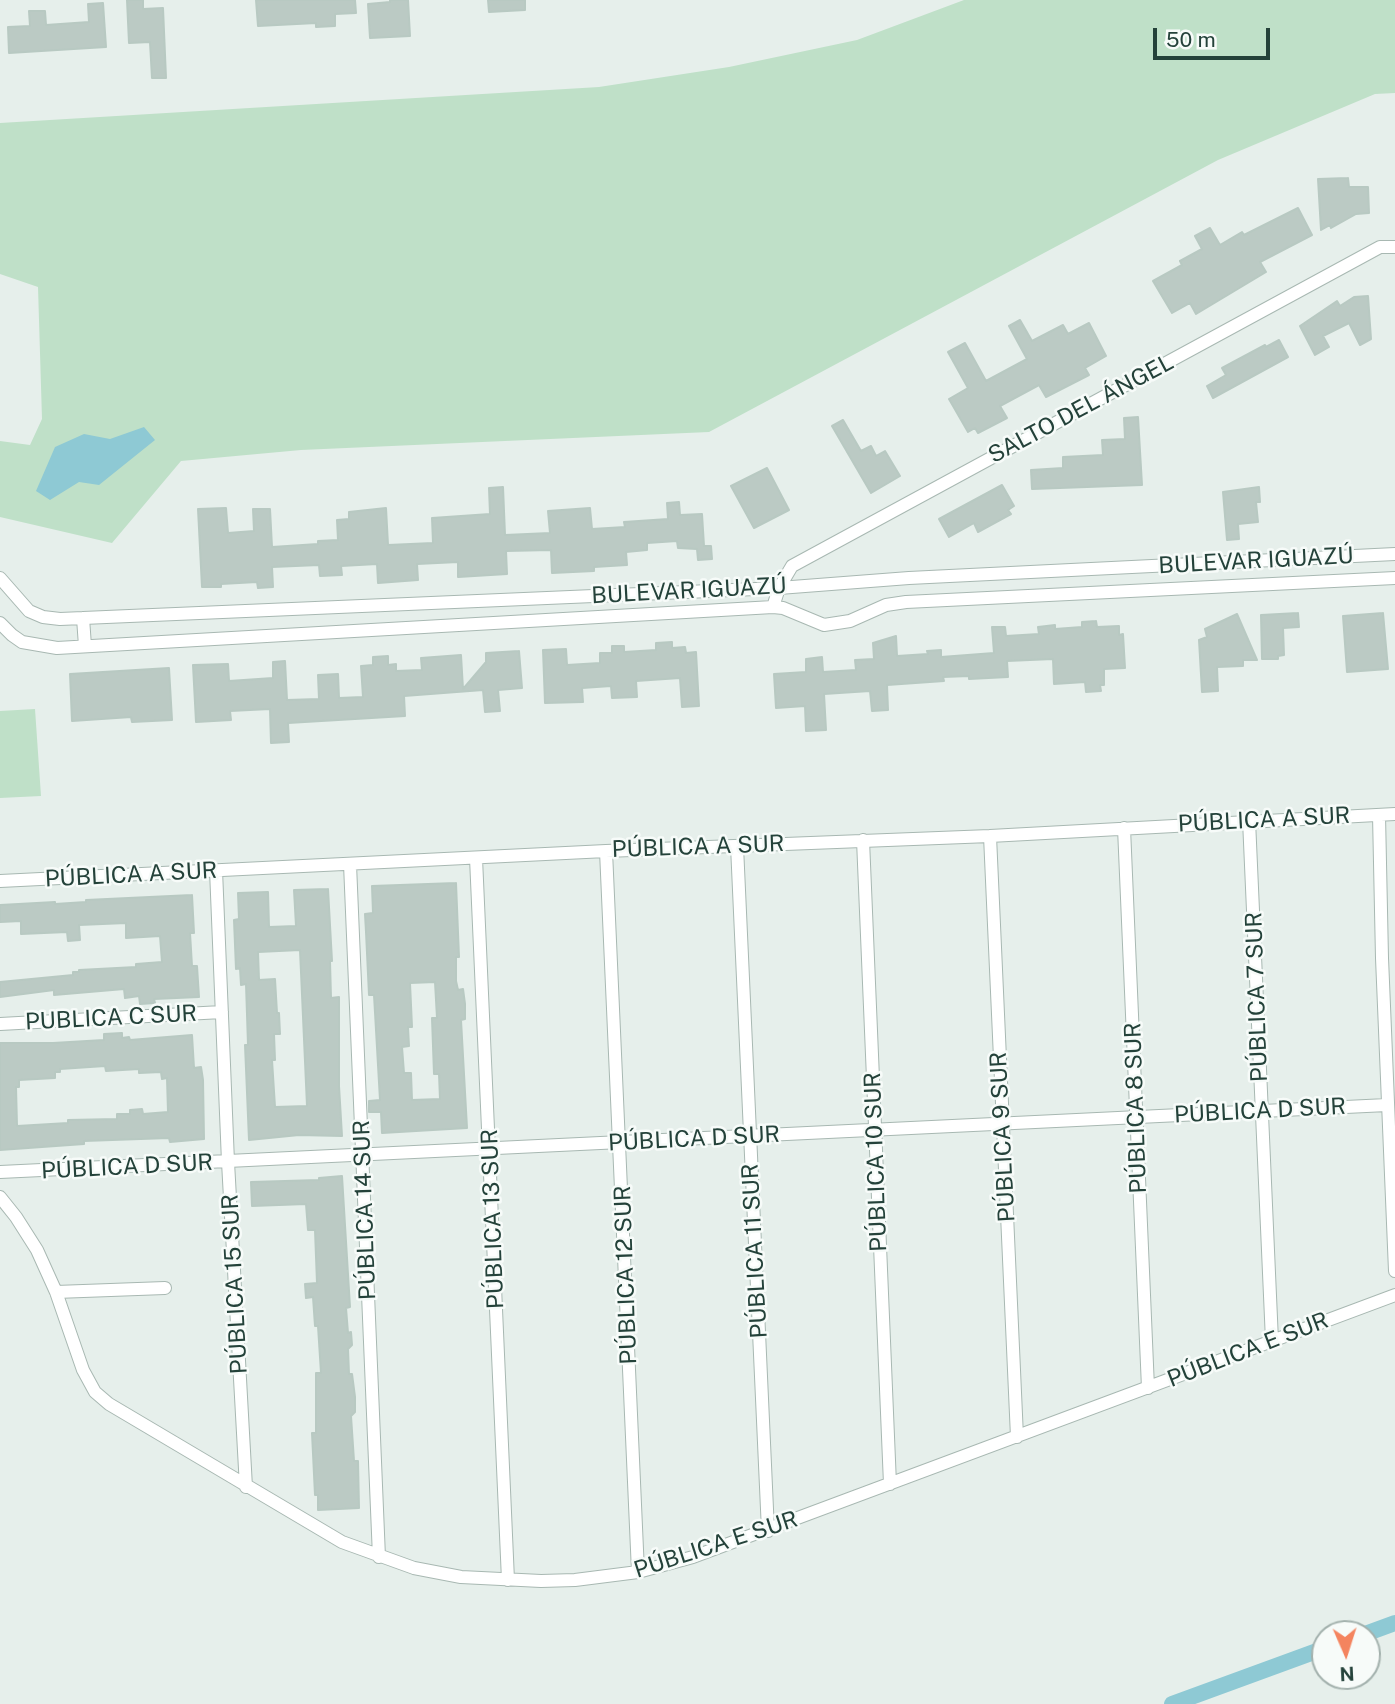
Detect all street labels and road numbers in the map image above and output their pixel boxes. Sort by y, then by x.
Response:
street label: SALTO DEL ÁNGEL [984,348,1178,470]
street label: BULEVAR IGUAZÚ [1158,542,1354,580]
street label: BULEVAR IGUAZÚ [591,572,787,610]
street label: PÚBLICA A SUR [1177,802,1351,838]
street label: PÚBLICA A SUR [611,830,785,864]
street label: PÚBLICA A SUR [44,857,218,893]
street label: PÚBLICA 7 SUR [1240,912,1274,1082]
street label: PUBLICA C SUR [24,1000,198,1036]
street label: PÚBLICA 8 SUR [1119,1022,1153,1194]
street label: PÚBLICA 9 SUR [985,1051,1021,1223]
street label: PÚBLICA 10 SUR [859,1072,893,1252]
street label: PÚBLICA D SUR [1173,1093,1347,1129]
street label: PÚBLICA 14 SUR [348,1120,382,1300]
street label: PÚBLICA D SUR [607,1121,781,1157]
street label: PÚBLICA 13 SUR [476,1129,510,1309]
street label: PÚBLICA D SUR [40,1149,214,1185]
street label: PÚBLICA 11 SUR [737,1163,773,1339]
street label: PÚBLICA 12 SUR [609,1185,643,1365]
street label: PÚBLICA 15 SUR [217,1193,253,1375]
street label: PÚBLICA E SUR [1163,1307,1333,1393]
street label: PÚBLICA E SUR [631,1506,801,1584]

